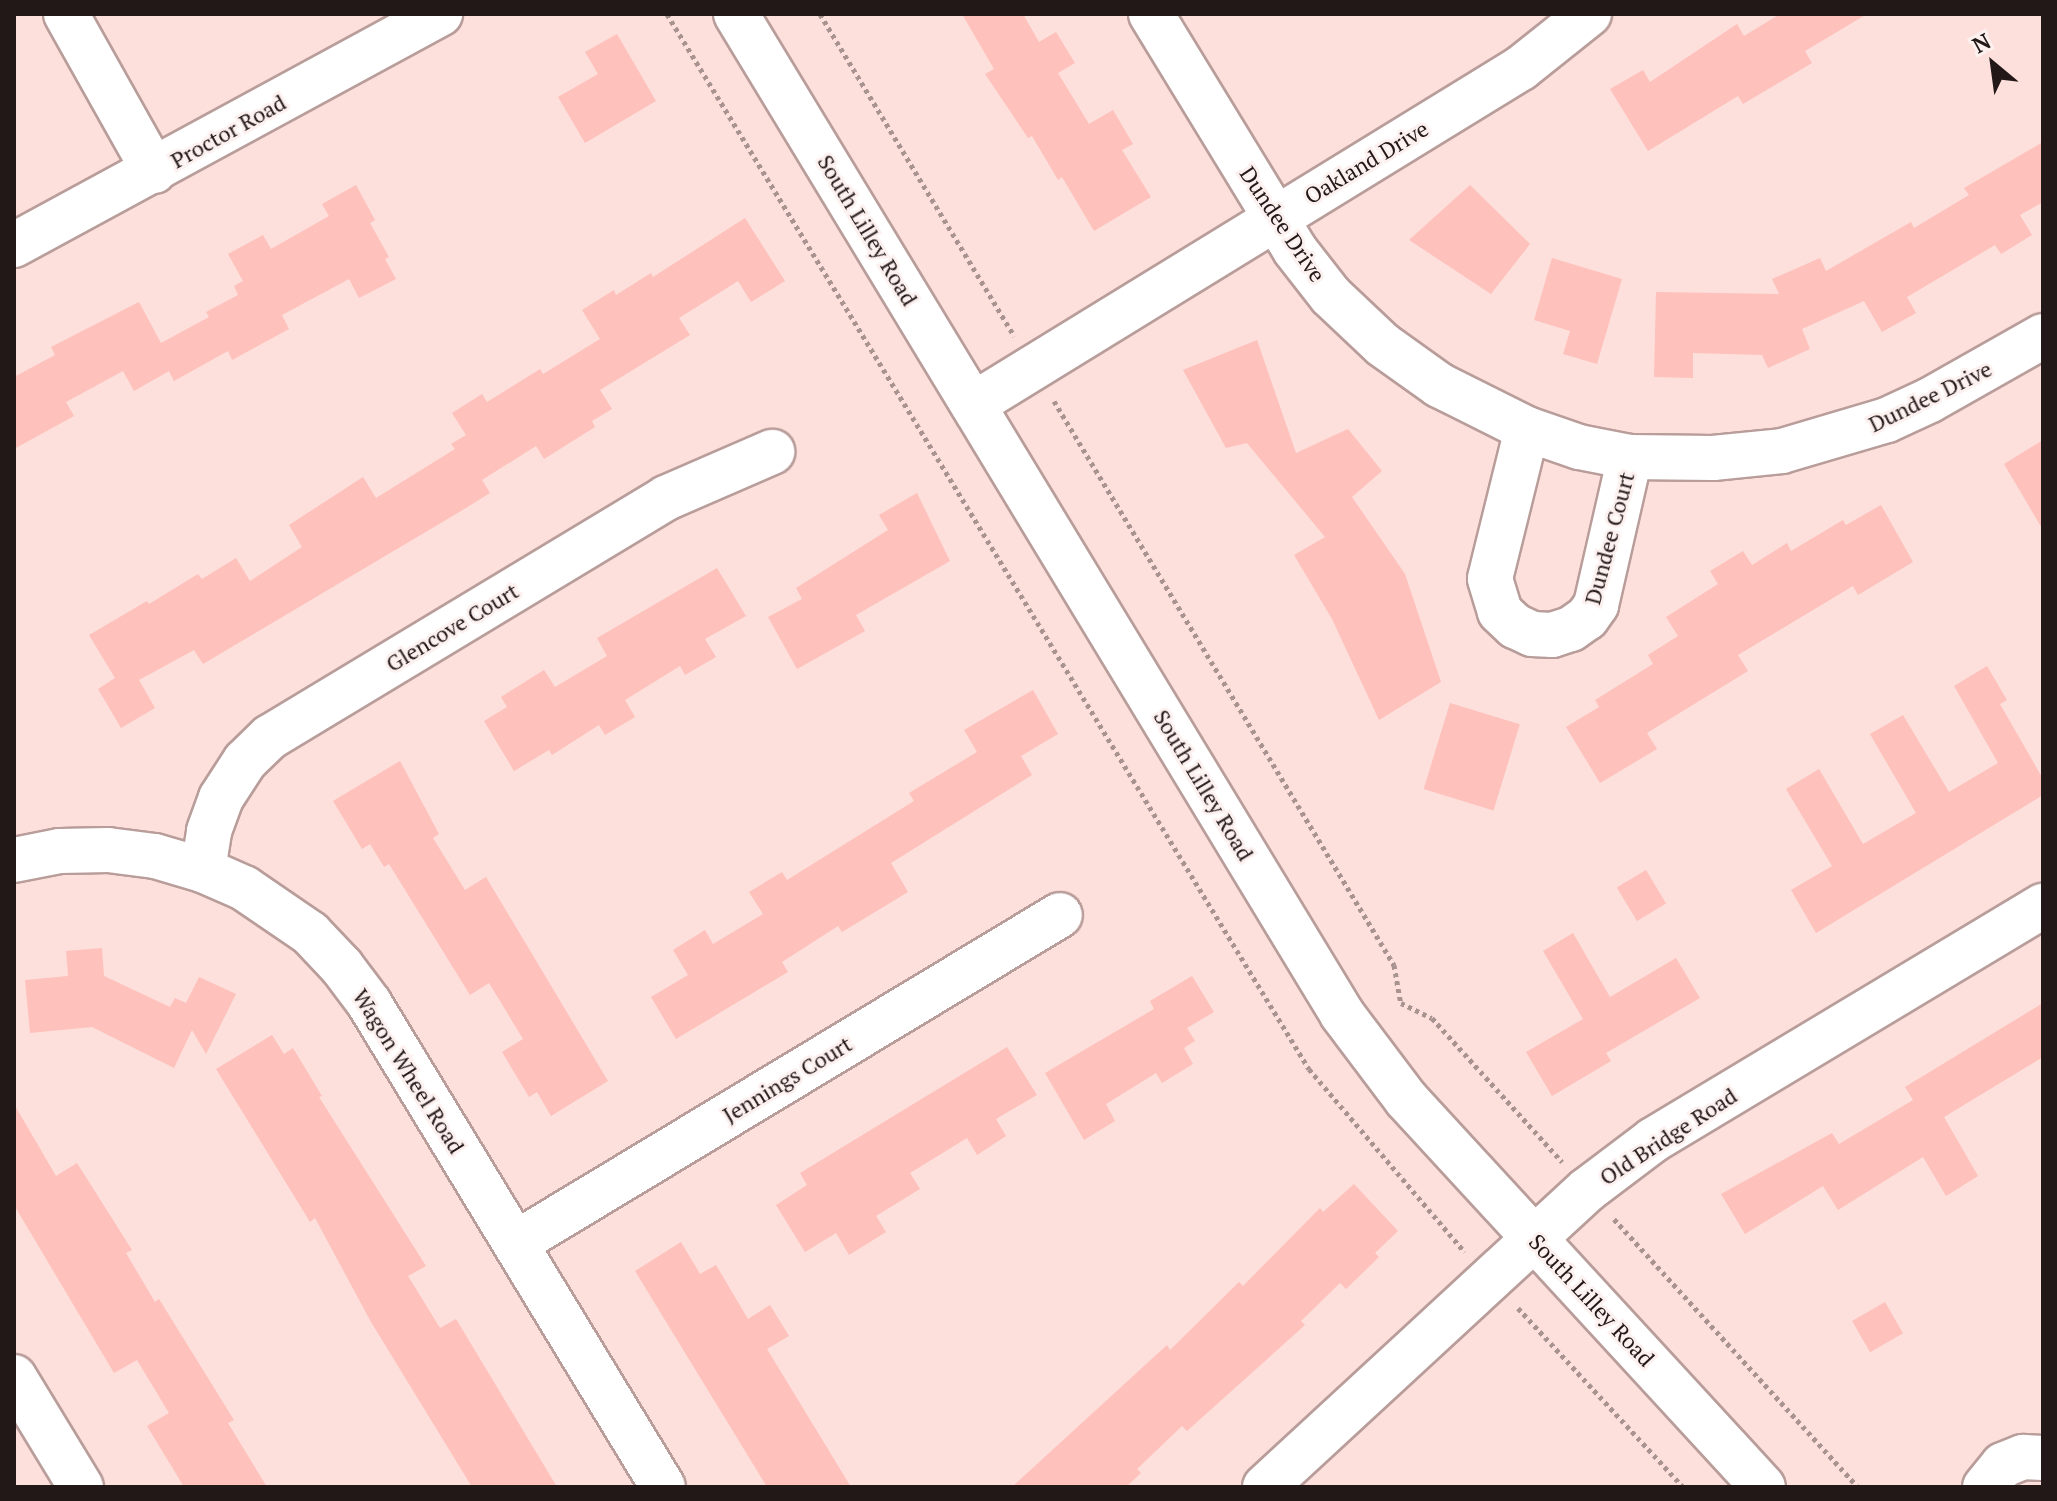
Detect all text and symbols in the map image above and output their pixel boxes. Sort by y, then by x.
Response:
north arrow [1953,24,2033,104]
text: N [1967,26,1995,59]
street label: Proctor Road [166,89,290,173]
street label: Oakland Drive [1299,115,1433,209]
street label: South Lilley Road [813,150,923,310]
street label: Dundee Drive [1235,161,1331,287]
street label: Dundee Drive [1864,355,1996,437]
street label: Dundee Court [1579,469,1639,607]
street label: Glencove Court [381,577,523,677]
street label: South Lilley Road [1149,705,1259,865]
street label: Wagon Wheel Road [348,984,470,1158]
street label: Jennings Court [718,1030,856,1128]
street label: Old Bridge Road [1594,1082,1742,1190]
street label: South Lilley Road [1524,1228,1660,1372]

